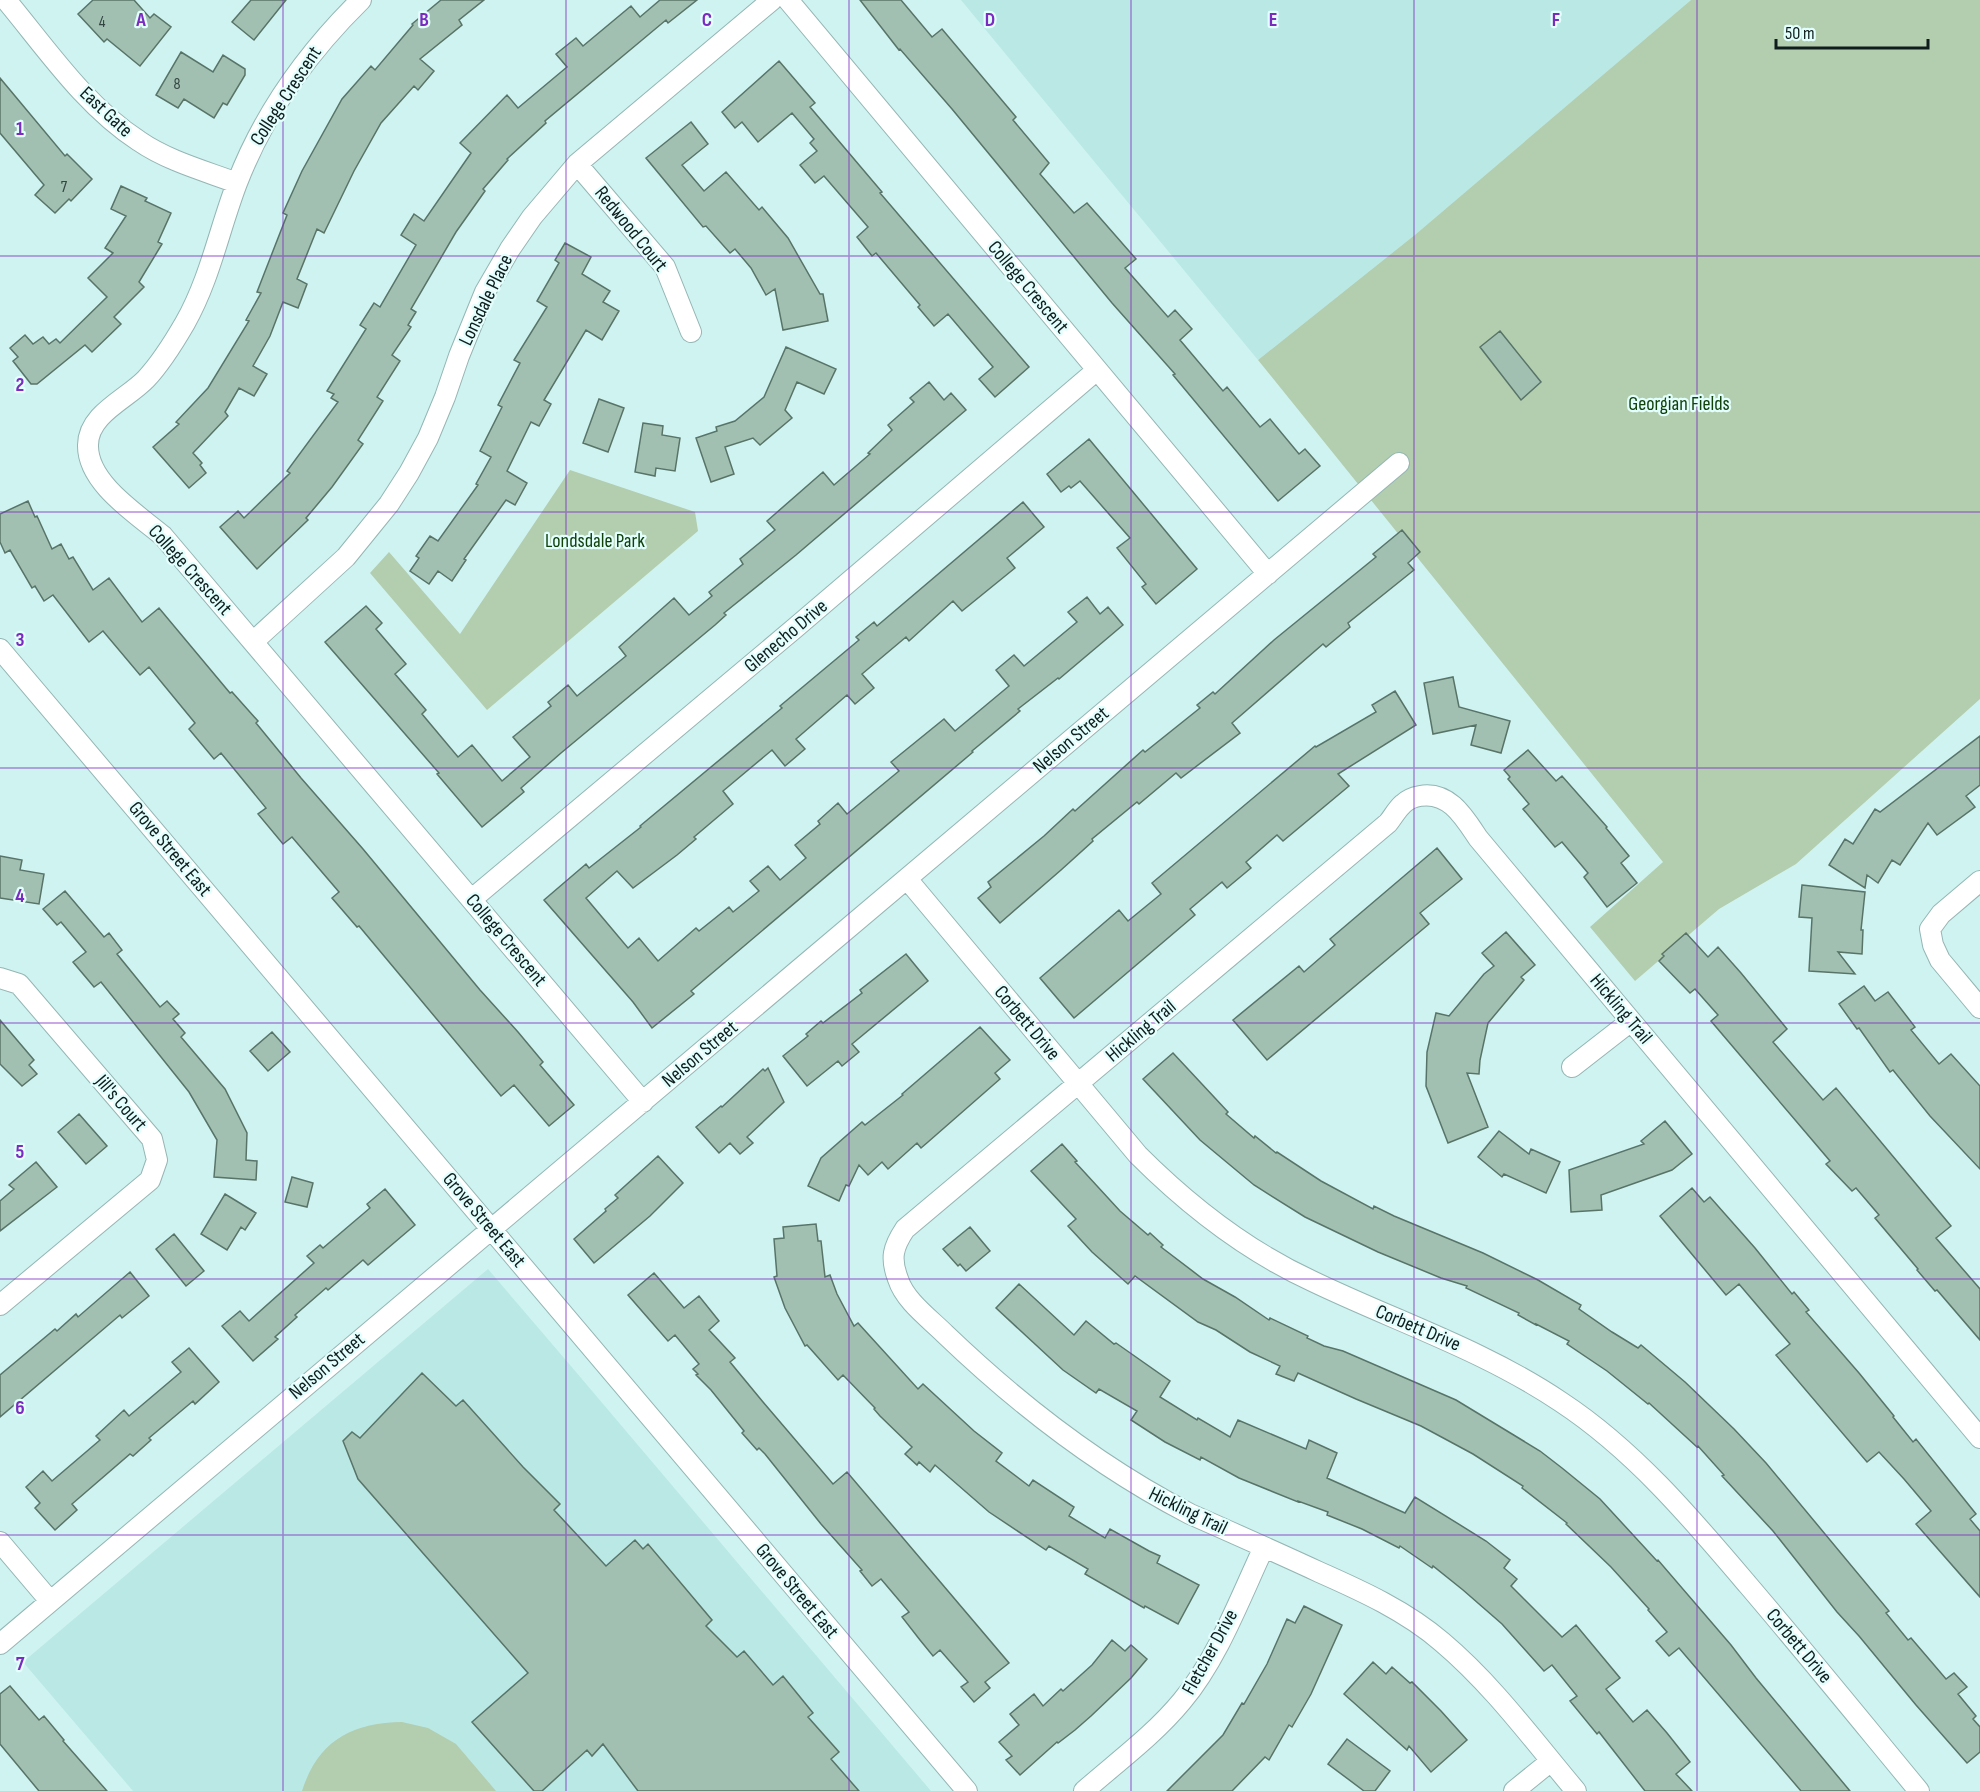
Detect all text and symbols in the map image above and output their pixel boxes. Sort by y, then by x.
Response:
text: A [135,8,146,32]
text: B [419,8,429,32]
text: C [702,8,712,32]
text: D [985,8,995,32]
text: E [1269,8,1277,32]
text: F [1552,8,1560,32]
scale bar [1776,12,1928,50]
house number: 4 [99,13,106,32]
text: 50 m [1785,23,1815,44]
street label: College Crescent [245,42,327,150]
house number: 8 [173,75,181,94]
street label: East Gate [75,82,137,142]
text: 1 [16,117,24,141]
house number: 7 [61,178,68,197]
street label: Redwood Court [589,181,673,277]
street label: College Crescent [982,236,1074,338]
street label: Lonsdale Place [454,251,518,349]
text: 2 [16,373,24,397]
park label: Georgian Fields [1628,392,1730,416]
street label: College Crescent [143,520,237,620]
park label: Londsdale Park [545,529,645,553]
street label: Glenecho Drive [739,594,833,678]
text: 3 [16,628,25,652]
street label: Nelson Street [1028,701,1114,779]
street label: Grove Street East [123,797,217,901]
text: 4 [15,884,25,908]
street label: College Crescent [460,889,552,991]
street label: Hickling Trail [1585,969,1657,1049]
street label: Corbett Drive [989,981,1065,1065]
street label: Hickling Trail [1101,995,1181,1067]
street label: Nelson Street [657,1015,743,1093]
street label: Jill's Court [89,1069,152,1136]
text: 5 [16,1140,25,1164]
street label: Grove Street East [437,1168,531,1272]
street label: Corbett Drive [1372,1299,1464,1357]
street label: Nelson Street [284,1327,370,1405]
text: 6 [15,1396,25,1420]
street label: Hickling Trail [1145,1482,1231,1540]
street label: Grove Street East [750,1539,844,1643]
street label: Corbett Drive [1761,1604,1837,1688]
street label: Fletcher Drive [1177,1605,1243,1699]
text: 7 [16,1652,25,1676]

